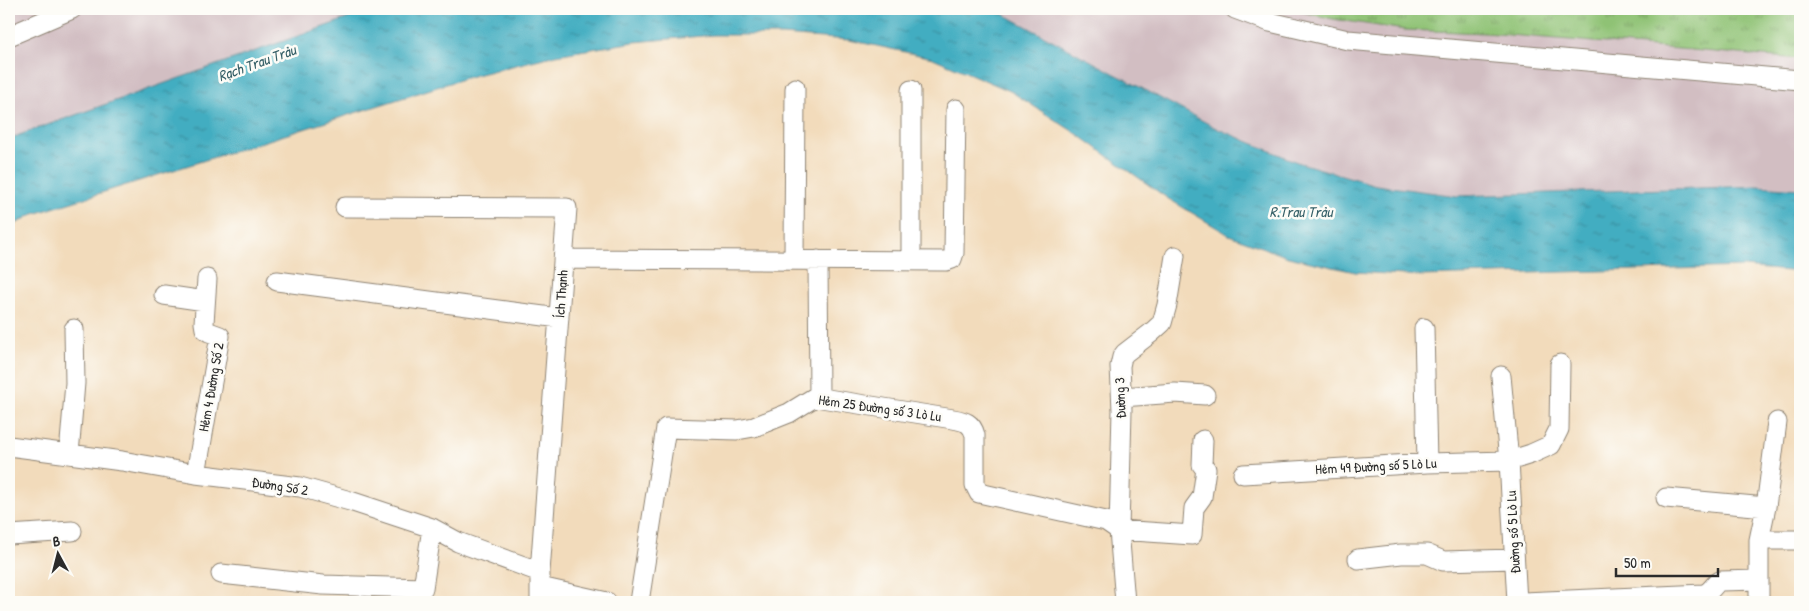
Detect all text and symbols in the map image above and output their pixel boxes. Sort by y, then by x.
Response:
water label: Rạch Trau Trảu [215,38,299,86]
water label: R.Trau Trảu [1270,201,1333,222]
street label: Ích Thạnh [549,269,572,319]
street label: Hẻm 4 Đường Số 2 [193,341,229,433]
street label: Đường 3 [1109,377,1131,419]
street label: Hẻm 25 Đường số 3 Lò Lu [817,389,943,427]
street label: Hẻm 49 Đường số 5 Lò Lu [1315,453,1438,479]
street label: Đường Số 2 [251,472,310,500]
street label: Đường số 5 Lò Lu [1501,490,1525,574]
north arrow [32,528,82,578]
text: B [52,531,61,550]
scale bar [1616,546,1719,578]
text: 50 m [1624,552,1651,573]

